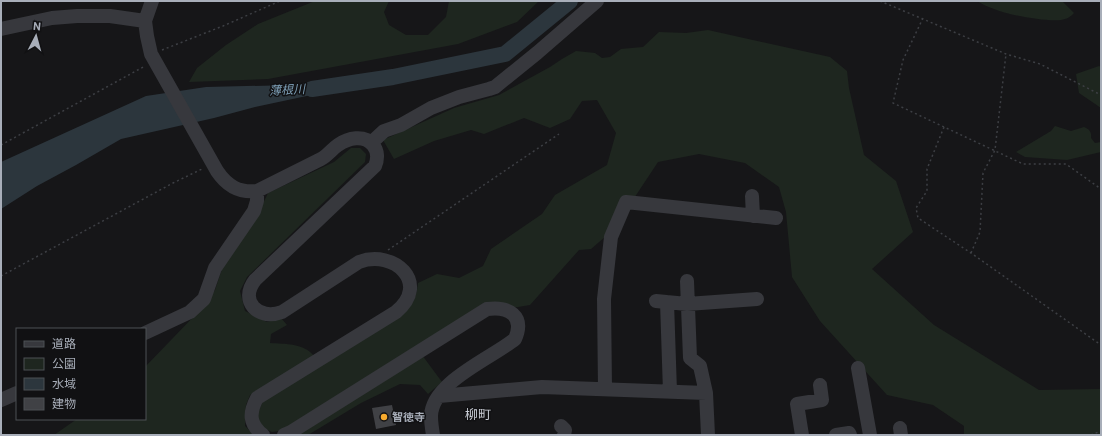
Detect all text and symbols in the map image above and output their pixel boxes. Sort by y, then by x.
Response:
north arrow [16,16,56,56]
text: N [32,20,42,33]
water label: 薄根川 [269,82,307,98]
legend [16,328,146,420]
text: 道路 [52,337,76,351]
text: 公園 [52,357,76,371]
text: 水域 [52,377,76,391]
text: 建物 [52,397,76,411]
district label: 柳町 [465,407,491,422]
place label: 智徳寺 [392,411,425,424]
marker: 智徳寺 [379,412,389,422]

